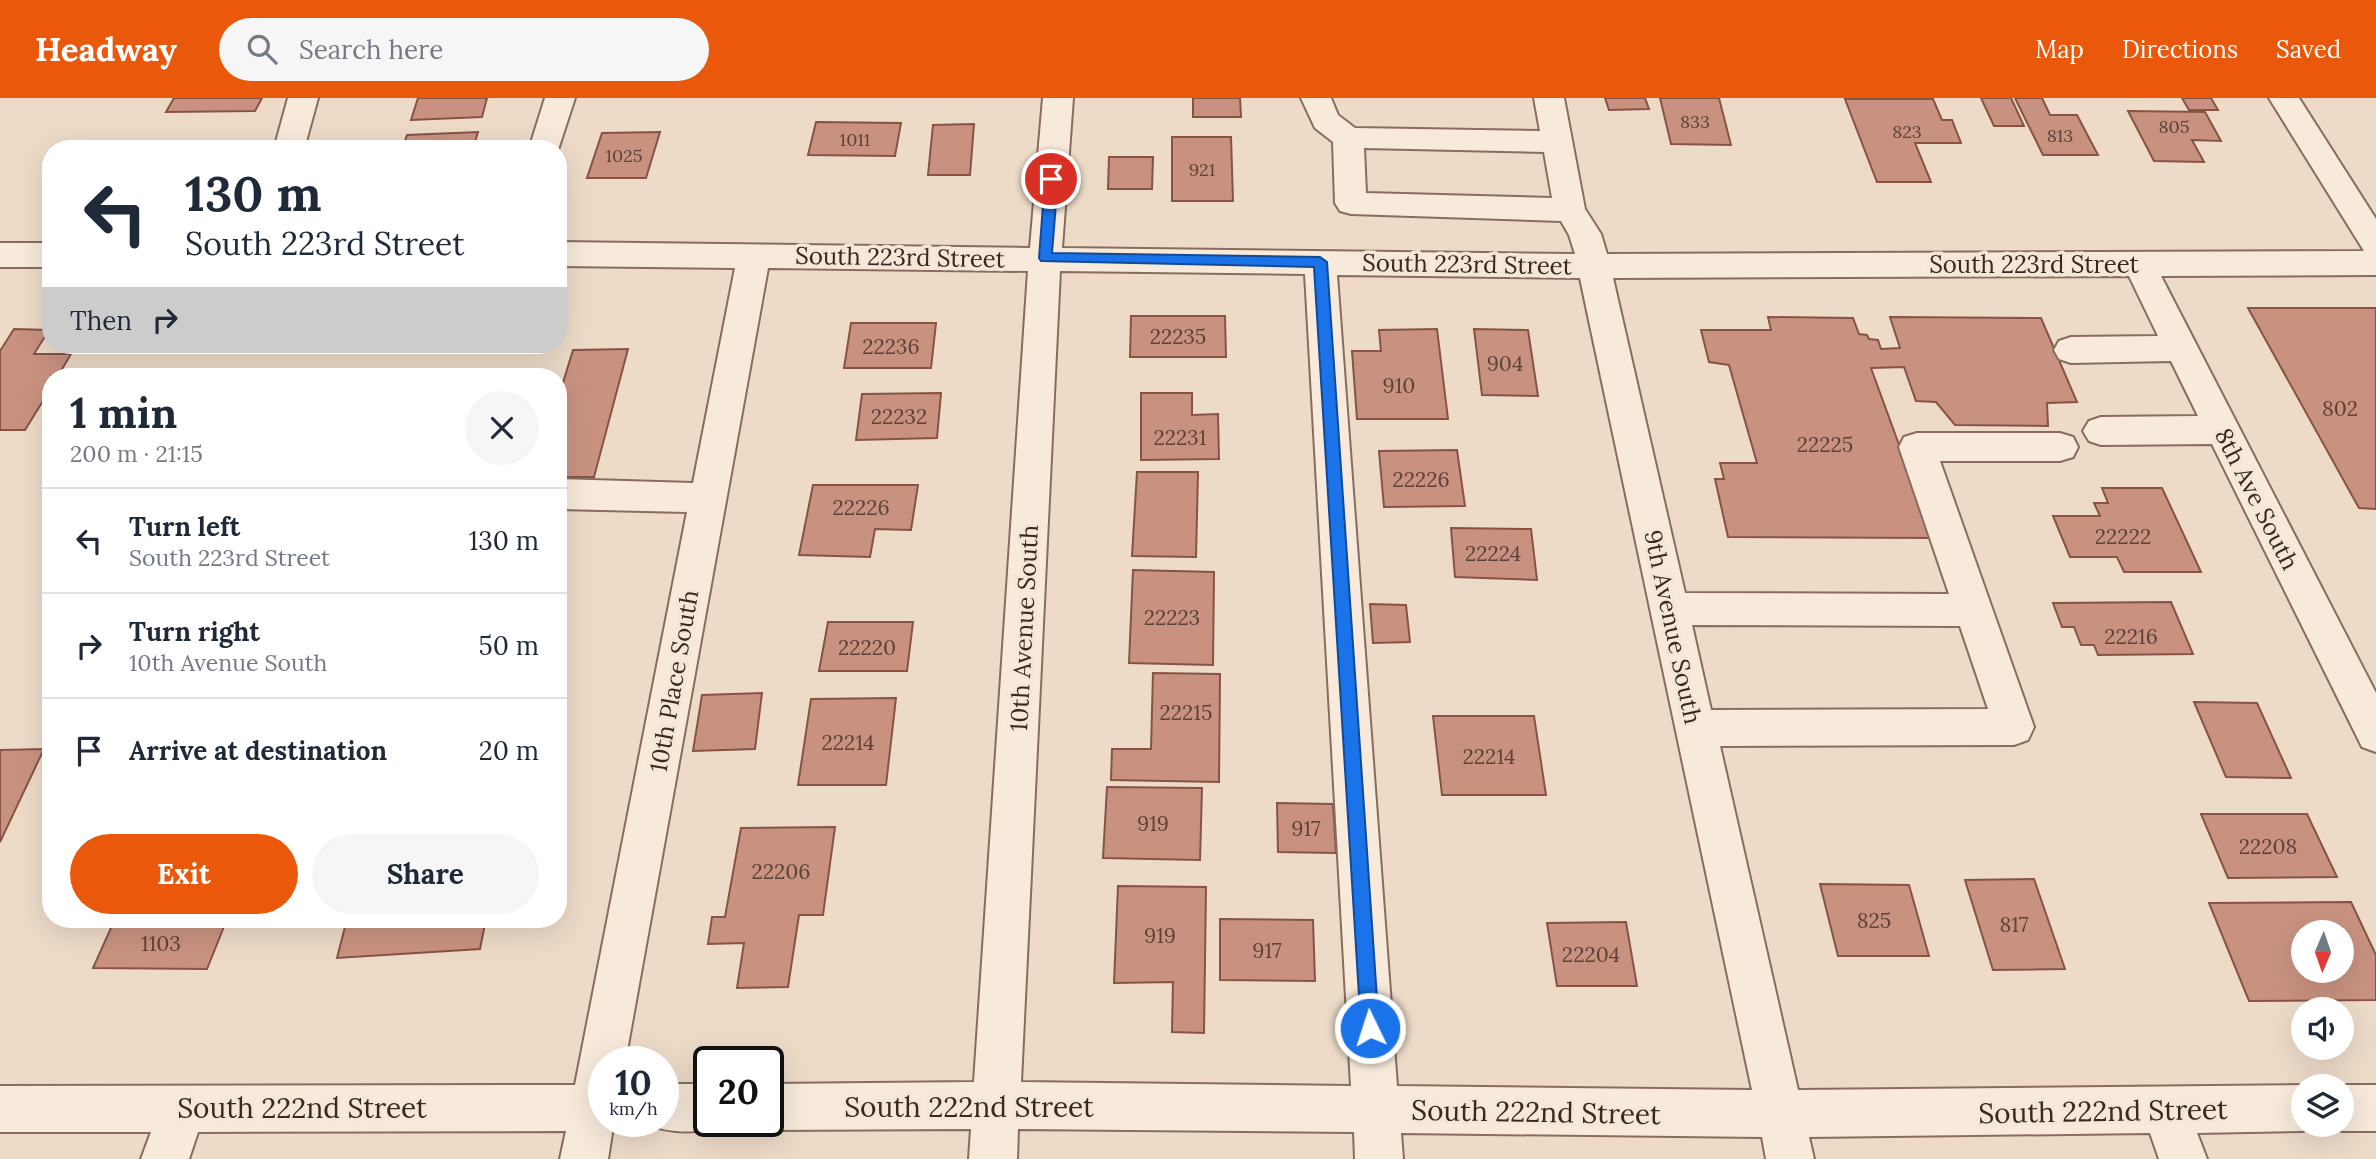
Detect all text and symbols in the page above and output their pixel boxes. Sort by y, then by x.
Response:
search box [219,18,709,81]
text: Headway [35,28,177,70]
icon: search [243,30,281,68]
text: Search here [299,33,443,66]
text: Map [2035,34,2084,65]
text: Directions [2122,34,2238,65]
text: Saved [2276,34,2341,65]
house number: 833 [1680,110,1710,133]
house number: 805 [2158,115,2190,138]
house number: 823 [1892,120,1922,143]
house number: 813 [2047,124,2073,147]
house number: 1011 [840,128,870,151]
house number: 1025 [605,144,643,167]
pin [1021,149,1081,209]
house number: 921 [1189,158,1215,181]
icon: arrive [1032,160,1070,198]
text: 130 m [185,162,321,224]
icon: left [70,168,161,259]
text: South 223rd Street [185,223,465,264]
street label: South 223rd Street [795,240,1006,274]
street label: South 223rd Street [1362,247,1573,281]
street label: South 223rd Street [1929,249,2140,280]
icon: right [146,301,184,339]
text: Then [70,304,132,337]
house number: 22235 [1150,323,1206,350]
house number: 22236 [862,333,920,360]
house number: 904 [1487,350,1523,377]
house number: 910 [1383,372,1415,399]
text: 1 min [70,386,177,440]
button: close [465,391,539,465]
house number: 802 [2322,395,2358,422]
house number: 22232 [871,403,927,430]
street label: 8th Ave South [2208,423,2306,575]
house number: 22231 [1154,424,1206,451]
house number: 22225 [1797,431,1853,458]
text: 200 m · 21:15 [70,439,203,468]
house number: 22226 [1392,466,1450,493]
house number: 22226 [832,494,890,521]
text: Turn left [129,510,240,543]
icon: left [70,522,108,560]
house number: 22222 [2095,523,2151,550]
text: 130 m [469,524,539,557]
street label: 10th Avenue South [1003,524,1045,732]
street label: 9th Avenue South [1637,527,1709,727]
house number: 22224 [1465,540,1521,567]
text: South 223rd Street [129,543,330,572]
street label: 10th Place South [643,587,705,775]
house number: 22223 [1144,604,1200,631]
text: Turn right [129,615,260,648]
house number: 22216 [2104,623,2158,650]
icon: right [70,627,108,665]
text: 50 m [479,629,539,662]
house number: 22220 [838,634,896,661]
text: 10th Avenue South [129,648,327,677]
house number: 22215 [1160,699,1212,726]
house number: 22214 [822,729,874,756]
icon: arrive [70,732,108,770]
text: Arrive at destination [129,734,387,767]
text: 20 m [479,734,539,767]
house number: 22214 [1463,743,1515,770]
house number: 919 [1137,810,1169,837]
house number: 917 [1291,815,1321,842]
house number: 22208 [2239,833,2297,860]
button: Exit [70,834,298,914]
button: Share [312,834,539,914]
house number: 22206 [751,858,811,885]
house number: 825 [1857,907,1891,934]
house number: 817 [1999,911,2029,938]
north arrow [2291,920,2354,984]
map controls [2291,920,2354,1137]
house number: 919 [1144,922,1176,949]
house number: 1103 [141,930,181,957]
house number: 917 [1252,937,1282,964]
house number: 22204 [1562,941,1620,968]
position arrow [1333,991,1407,1065]
button: sound [2291,997,2354,1060]
speed limit sign: 20 [693,1046,784,1137]
text: 10 [615,1060,652,1105]
button: layers [2291,1074,2354,1137]
street label: South 222nd Street [844,1089,1094,1125]
street label: South 222nd Street [177,1090,427,1126]
street label: South 222nd Street [1978,1091,2228,1131]
street label: South 222nd Street [1411,1092,1661,1132]
text: km/h [609,1097,658,1120]

